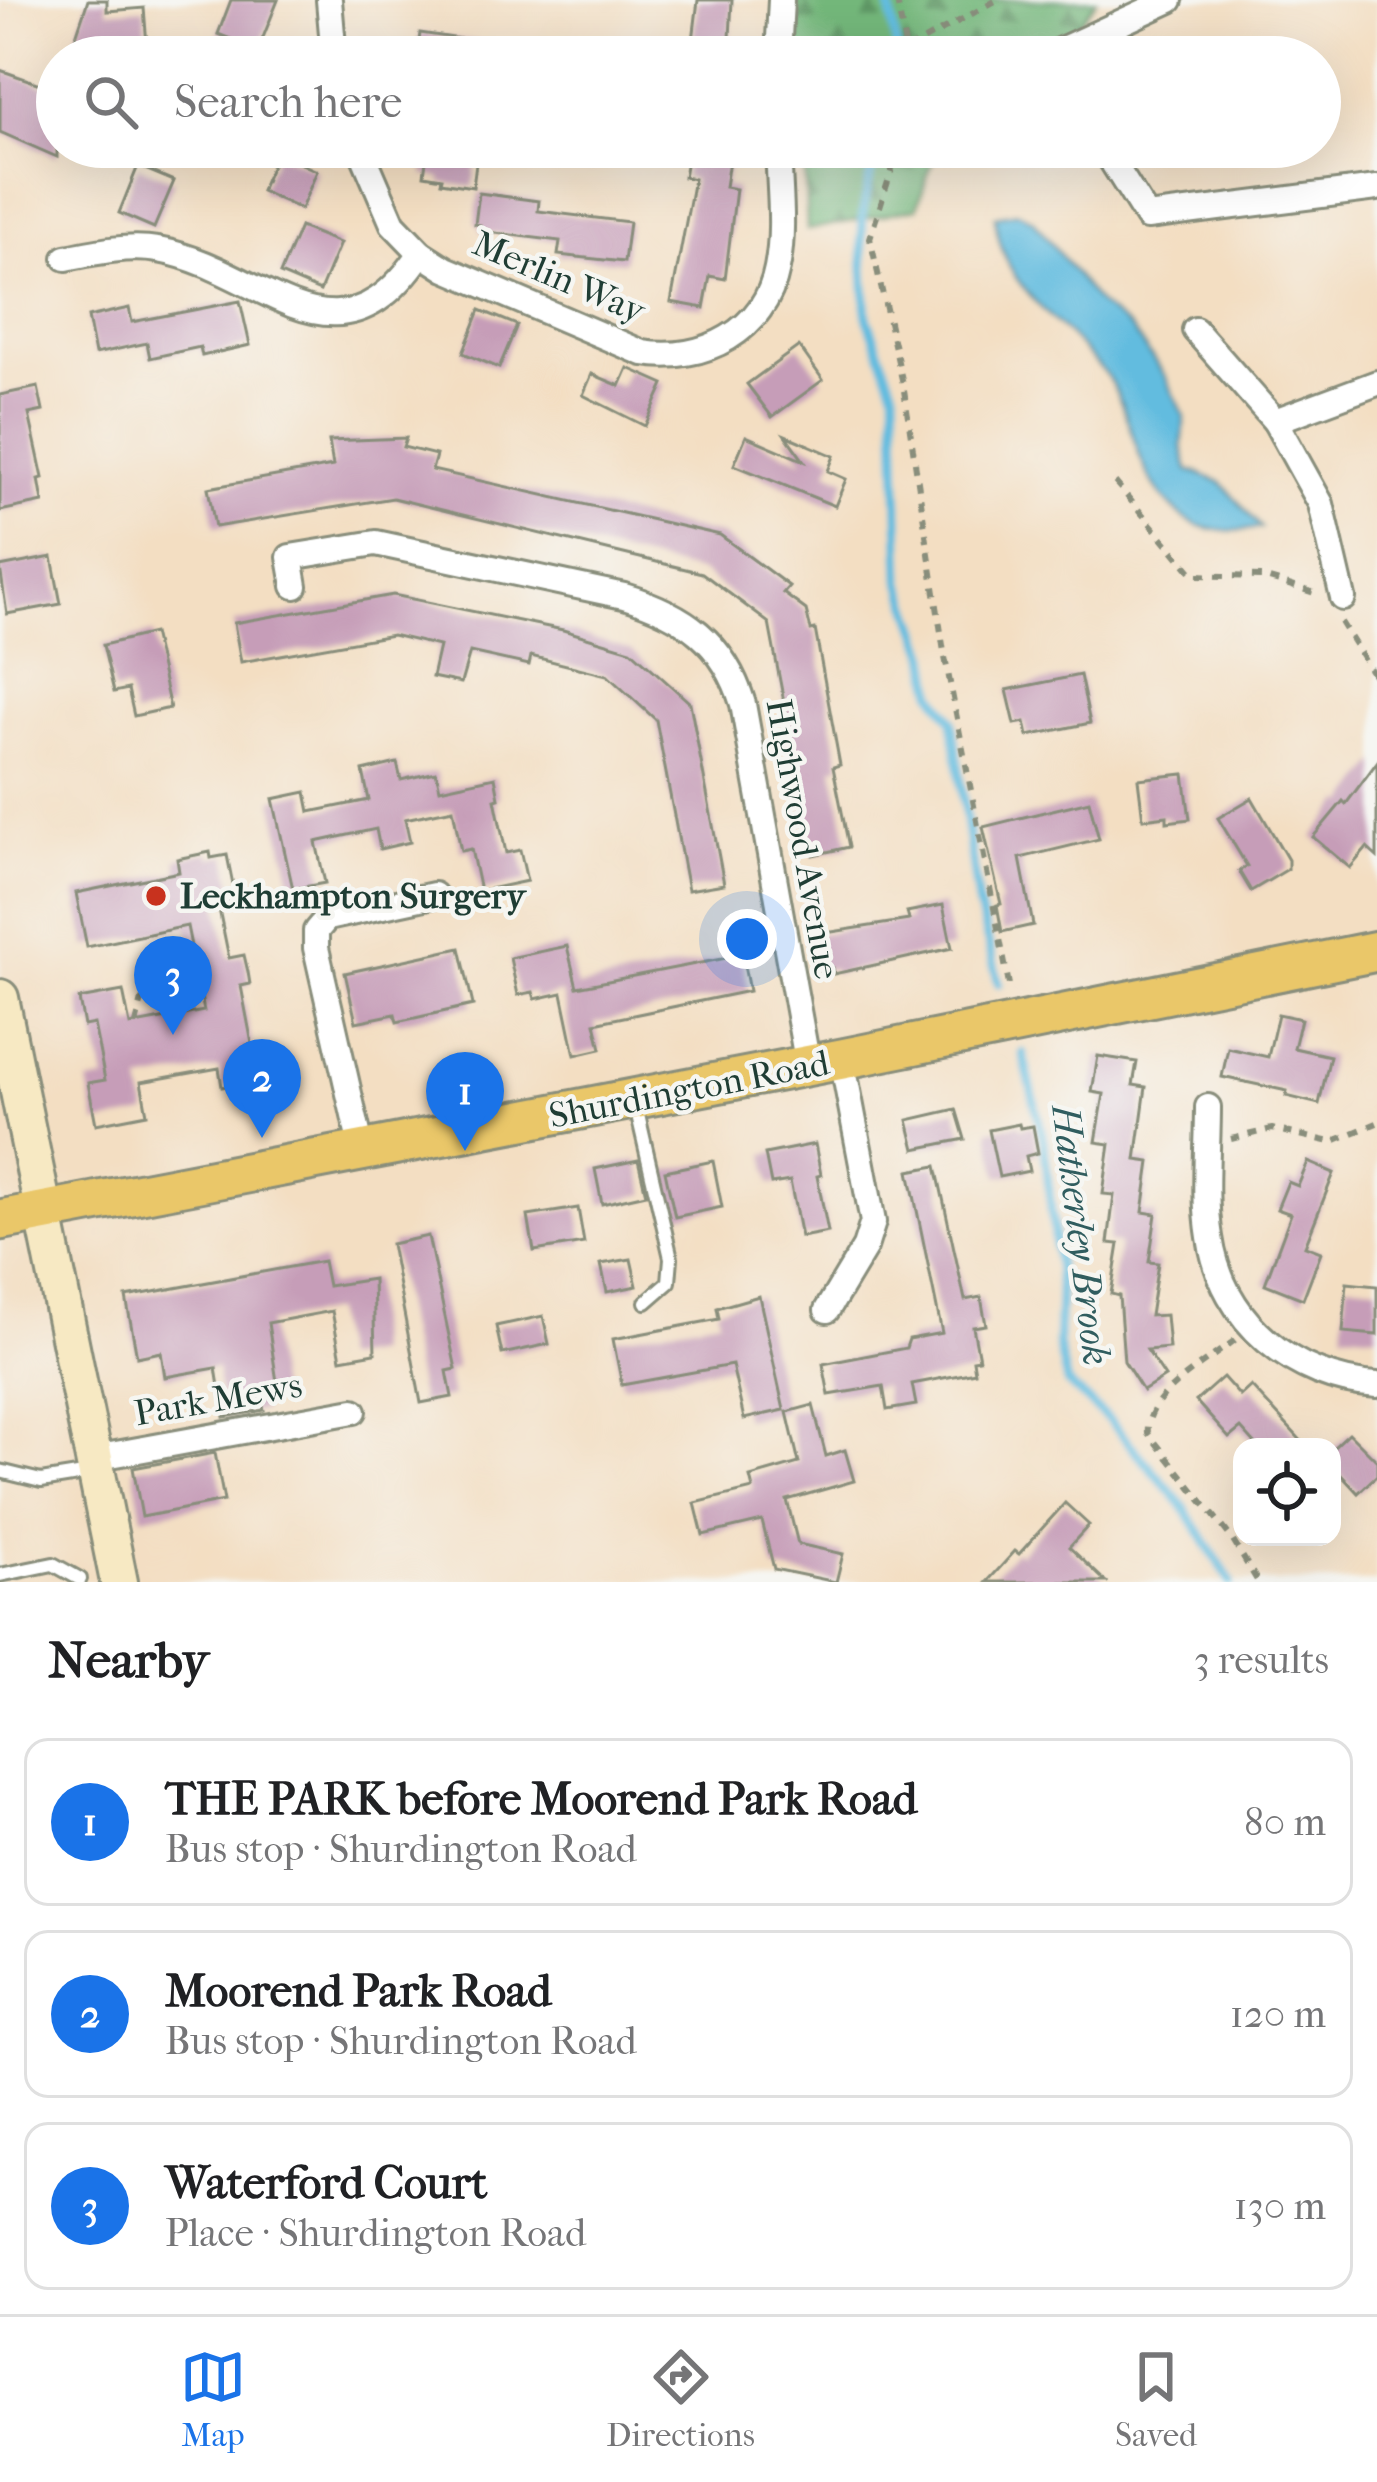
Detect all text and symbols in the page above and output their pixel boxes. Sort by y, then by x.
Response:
search box [36,36,1341,168]
icon: search [78,69,144,135]
text: Search here [174,76,402,129]
street label: Merlin Way [467,222,653,333]
street label: Highwood Avenue [758,696,848,982]
place label: Leckhampton Surgery [180,875,527,917]
marker: Leckhampton Surgery [143,883,169,909]
your location [717,909,777,969]
pin: 3 [134,936,212,1035]
pin: 2 [223,1039,301,1138]
street label: Shurdington Road [546,1041,833,1137]
pin: 1 [426,1052,504,1151]
water label: Hatherley Brook [1042,1100,1120,1368]
street label: Park Mews [131,1364,305,1434]
map controls [1233,1438,1341,1546]
button: locate [1233,1438,1341,1546]
text: Nearby [48,1630,209,1690]
text: 3 results [1194,1637,1329,1683]
text: THE PARK before Moorend Park Road [165,1773,917,1826]
text: 1 [83,1799,97,1845]
text: 80 m [1244,1799,1326,1845]
text: Bus stop · Shurdington Road [165,1826,637,1872]
text: Moorend Park Road [165,1965,551,2018]
text: 2 [80,1991,100,2037]
text: 120 m [1230,1991,1326,2037]
text: Bus stop · Shurdington Road [165,2018,637,2064]
text: Waterford Court [165,2157,487,2210]
text: 3 [82,2183,98,2229]
text: 130 m [1234,2183,1326,2229]
text: Place · Shurdington Road [165,2210,586,2256]
tab: Map [180,2344,246,2455]
tab: Directions [606,2344,755,2455]
tab: Saved [1115,2344,1197,2455]

